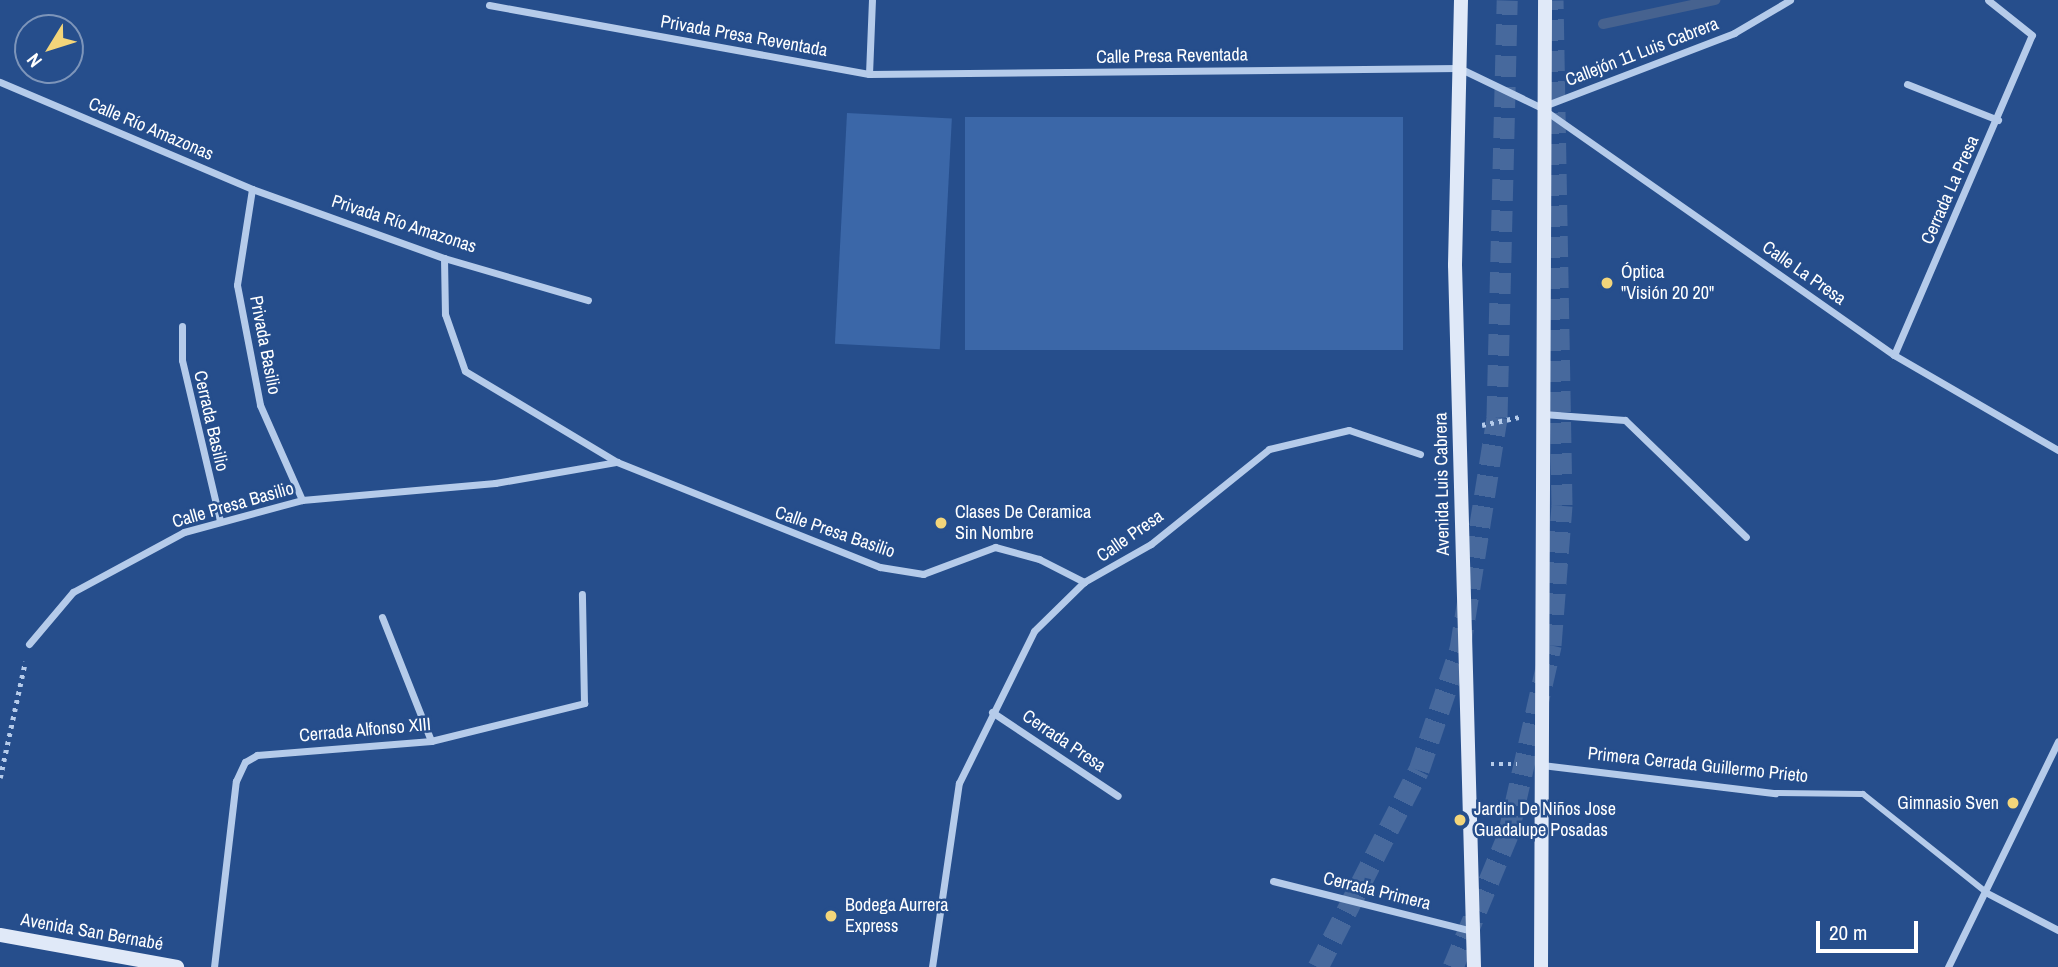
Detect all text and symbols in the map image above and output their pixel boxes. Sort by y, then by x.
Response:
street label: Privada Presa Reventada [659,11,829,61]
street label: Callejón 11 Luis Cabrera [1562,13,1722,91]
north arrow [14,14,84,84]
street label: Calle Presa Reventada [1096,44,1248,68]
text: N [20,48,48,73]
street label: Calle Río Amazonas [85,93,217,165]
street label: Cerrada La Presa [1916,132,1984,248]
street label: Privada Río Amazonas [328,190,480,258]
street label: Calle La Presa [1758,236,1850,310]
place label: Óptica "Visión 20 20" [1621,262,1714,304]
marker: Óptica "Visión 20 20" [1599,275,1615,291]
street label: Privada Basilio [245,294,285,396]
street label: Cerrada Basilio [189,369,233,473]
street label: Avenida Luis Cabrera [1430,412,1454,556]
street label: Calle Presa Basilio [170,477,296,533]
street label: Calle Presa Basilio [772,501,898,563]
place label: Clases De Ceramica Sin Nombre [955,502,1091,544]
street label: Calle Presa [1093,505,1167,567]
marker: Clases De Ceramica Sin Nombre [933,515,949,531]
street label: Cerrada Presa [1018,705,1110,777]
street label: Cerrada Alfonso XIII [298,713,432,747]
street label: Primera Cerrada Guillermo Prieto [1587,743,1809,787]
place label: Gimnasio Sven [1897,792,1999,814]
marker: Gimnasio Sven [2005,795,2021,811]
place label: Jardin De Niños Jose Guadalupe Posadas [1474,799,1616,842]
marker: Jardin De Niños Jose Guadalupe Posadas [1452,812,1468,828]
street label: Cerrada Primera [1321,867,1433,915]
place label: Bodega Aurrera Express [845,895,949,937]
marker: Bodega Aurrera Express [823,908,839,924]
scale bar [1820,908,1922,952]
street label: Avenida San Bernabé [19,909,165,955]
text: 20 m [1829,918,1867,947]

